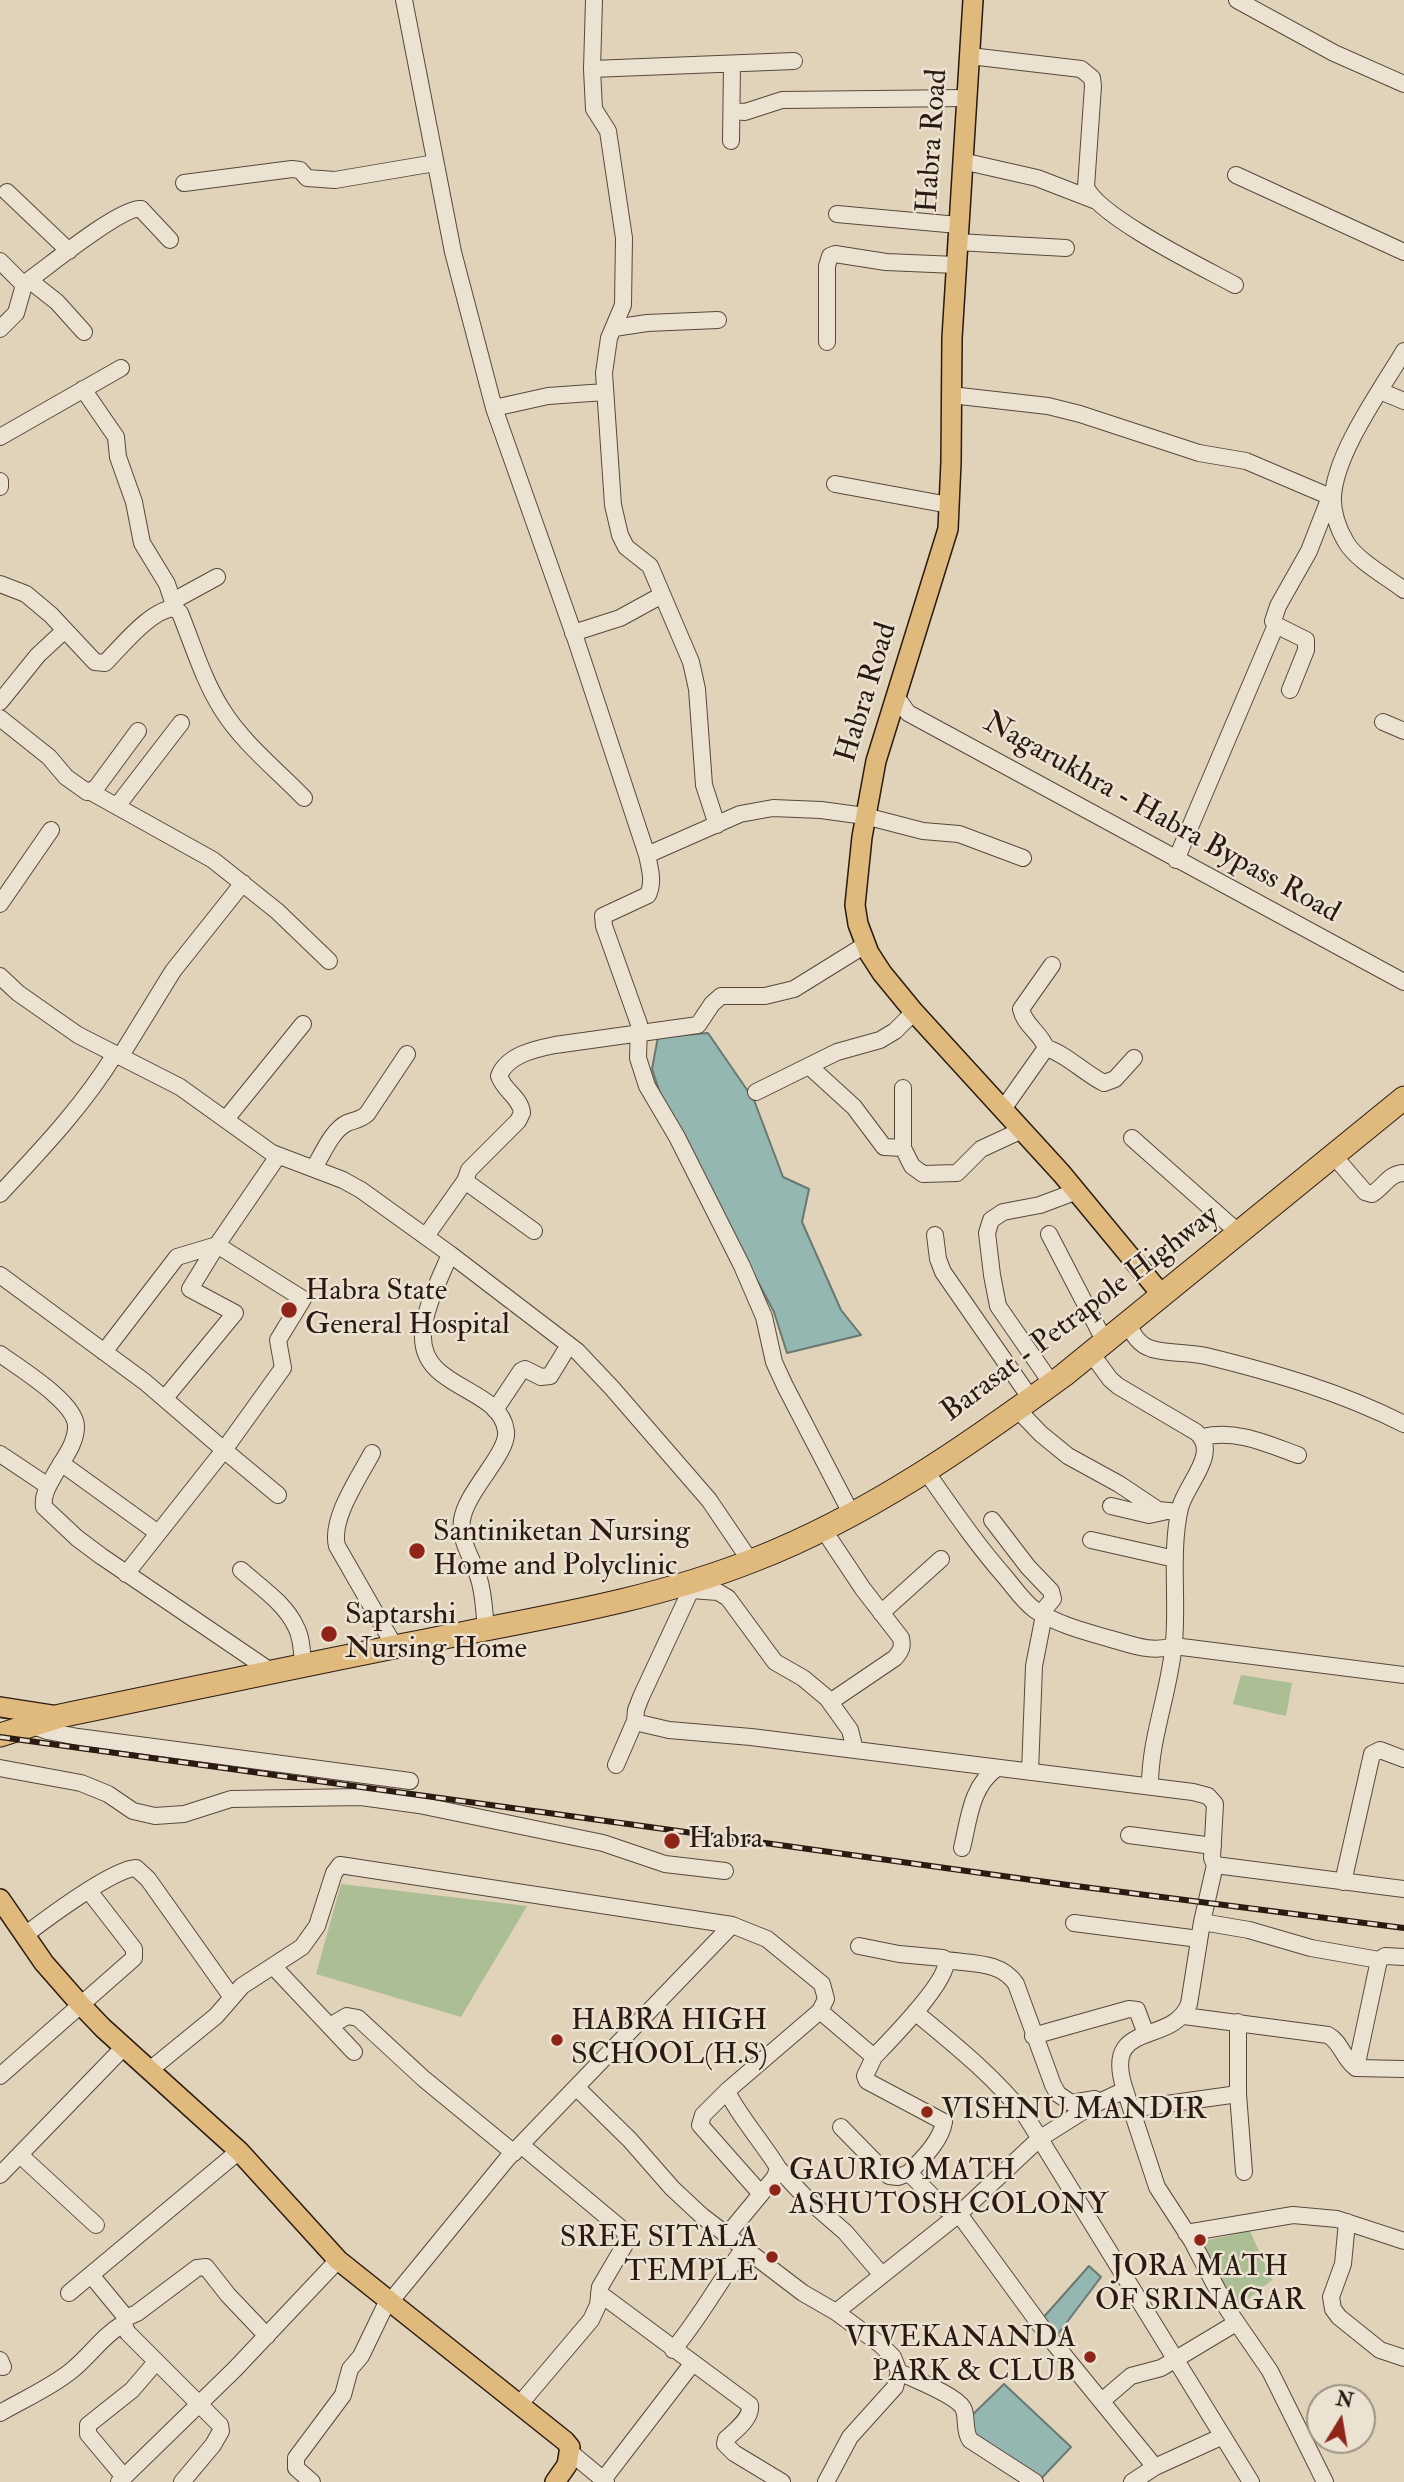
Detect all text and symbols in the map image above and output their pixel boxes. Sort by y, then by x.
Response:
street label: Habra Road [911,68,957,214]
street label: Habra Road [830,619,906,767]
street label: Nagarukhra - Habra Bypass Road [976,706,1346,932]
street label: Barasat - Petrapole Highway [935,1199,1227,1431]
place label: Habra State General Hospital [305,1275,510,1346]
marker: Habra State General Hospital [279,1300,299,1320]
place label: Santiniketan Nursing Home and Polyclinic [433,1516,690,1586]
marker: Santiniketan Nursing Home and Polyclinic [407,1541,427,1561]
place label: Saptarshi Nursing Home [345,1599,527,1670]
marker: Saptarshi Nursing Home [319,1624,339,1644]
place label: Habra [688,1823,763,1859]
marker: Habra [662,1831,682,1851]
place label: HABRA HIGH SCHOOL(H.S) [571,2005,768,2076]
marker: HABRA HIGH SCHOOL(H.S) [549,2032,565,2048]
place label: VISHNU MANDIR [941,2094,1207,2130]
marker: VISHNU MANDIR [919,2104,935,2120]
place label: GAURIO MATH ASHUTOSH COLONY [789,2155,1108,2226]
marker: GAURIO MATH ASHUTOSH COLONY [767,2182,783,2198]
place label: SREE SITALA TEMPLE [560,2222,758,2292]
marker: JORA MATH OF SRINAGAR [1192,2232,1208,2248]
marker: SREE SITALA TEMPLE [764,2249,780,2265]
place label: JORA MATH OF SRINAGAR [1095,2251,1305,2322]
place label: VIVEKANANDA PARK & CLUB [845,2322,1076,2392]
marker: VIVEKANANDA PARK & CLUB [1082,2349,1098,2365]
north arrow [1306,2384,1376,2454]
text: N [1334,2387,1355,2414]

